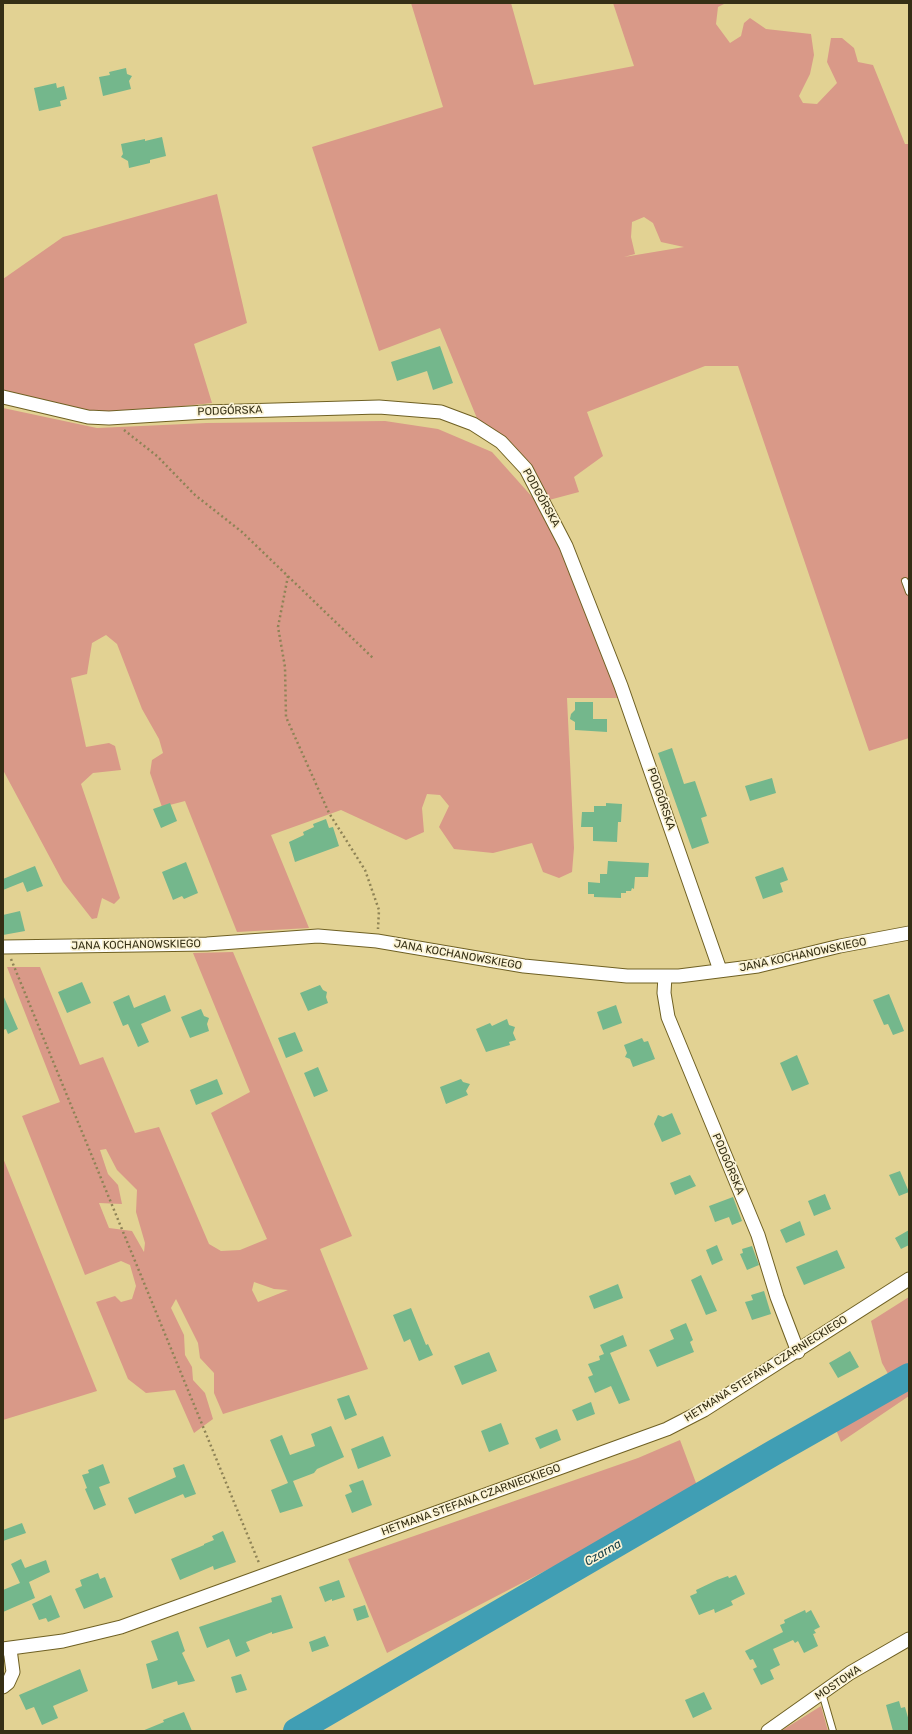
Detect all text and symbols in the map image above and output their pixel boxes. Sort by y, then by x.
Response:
street label: PODGÓRSKA [197,403,263,419]
street label: PODGÓRSKA [519,466,563,530]
street label: PODGÓRSKA [644,766,678,832]
street label: JANA KOCHANOWSKIEGO [738,935,868,975]
street label: JANA KOCHANOWSKIEGO [71,937,201,953]
street label: JANA KOCHANOWSKIEGO [393,937,523,973]
street label: PODGÓRSKA [709,1131,747,1197]
street label: HETMANA STEFANA CZARNIECKIEGO [682,1313,850,1425]
street label: HETMANA STEFANA CZARNIECKIEGO [380,1461,562,1539]
water label: Czarna [582,1537,624,1569]
street label: MOSTOWA [813,1663,863,1703]

